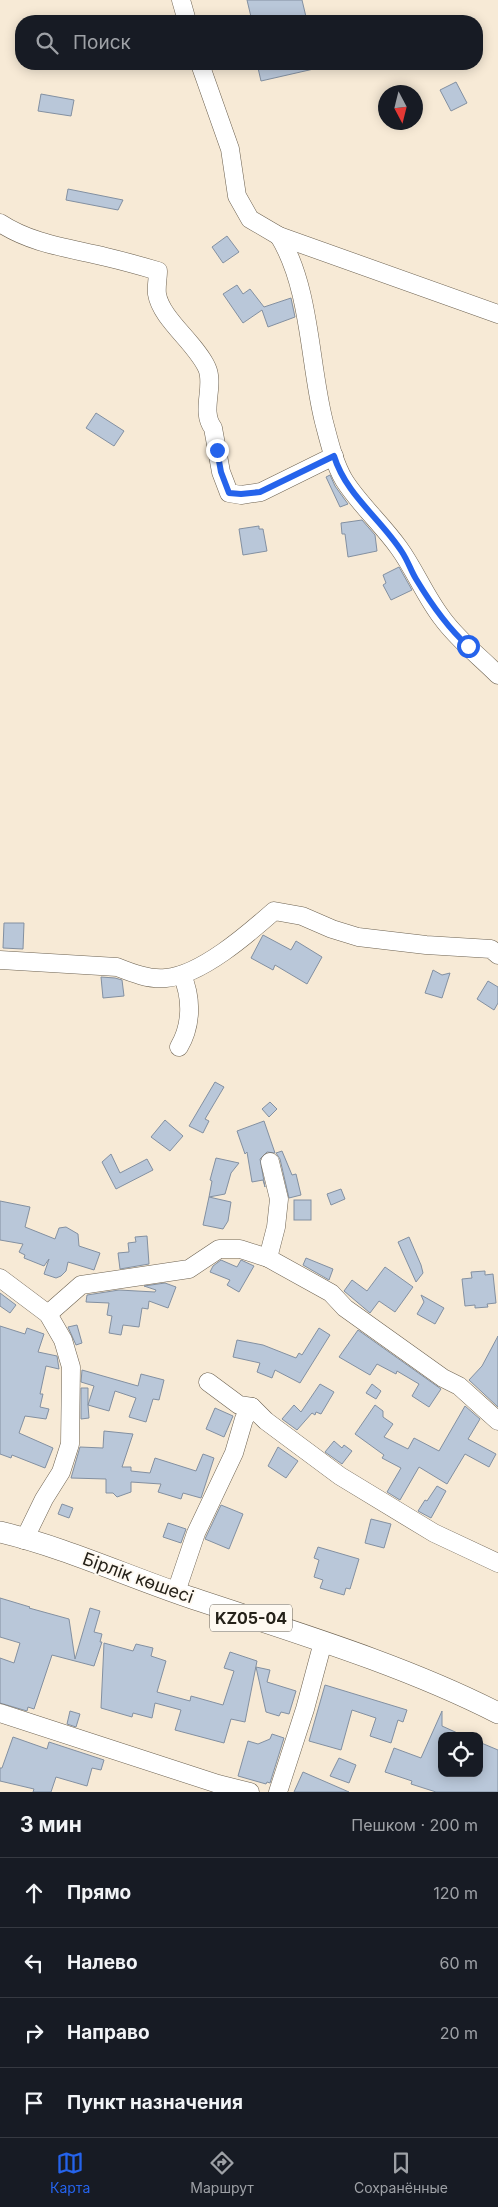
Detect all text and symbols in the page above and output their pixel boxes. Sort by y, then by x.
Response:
search box [15,15,483,70]
icon: search [33,29,61,57]
text: Поиск [73,31,131,54]
north arrow [378,85,423,130]
route end [206,439,229,462]
route start [457,635,480,658]
street label: Бірлік көшесі [80,1548,197,1607]
road number: KZ05-04 [210,1605,292,1632]
map controls [438,1732,483,1777]
button: locate [438,1732,483,1777]
text: 3 мин [20,1812,82,1837]
text: Пешком · 200 m [351,1815,478,1835]
icon: ahead [20,1879,48,1907]
text: Прямо [67,1881,131,1904]
text: 120 m [433,1883,478,1903]
icon: left [20,1949,48,1977]
text: Налево [67,1951,138,1974]
text: 60 m [439,1953,478,1973]
icon: right [20,2019,48,2047]
text: Направо [67,2021,150,2044]
text: 20 m [440,2023,478,2043]
icon: arrive [20,2089,48,2117]
text: Пункт назначения [67,2091,243,2114]
tab: Карта [50,2149,90,2196]
tab: Маршрут [190,2149,254,2196]
tab: Сохранённые [354,2149,448,2196]

